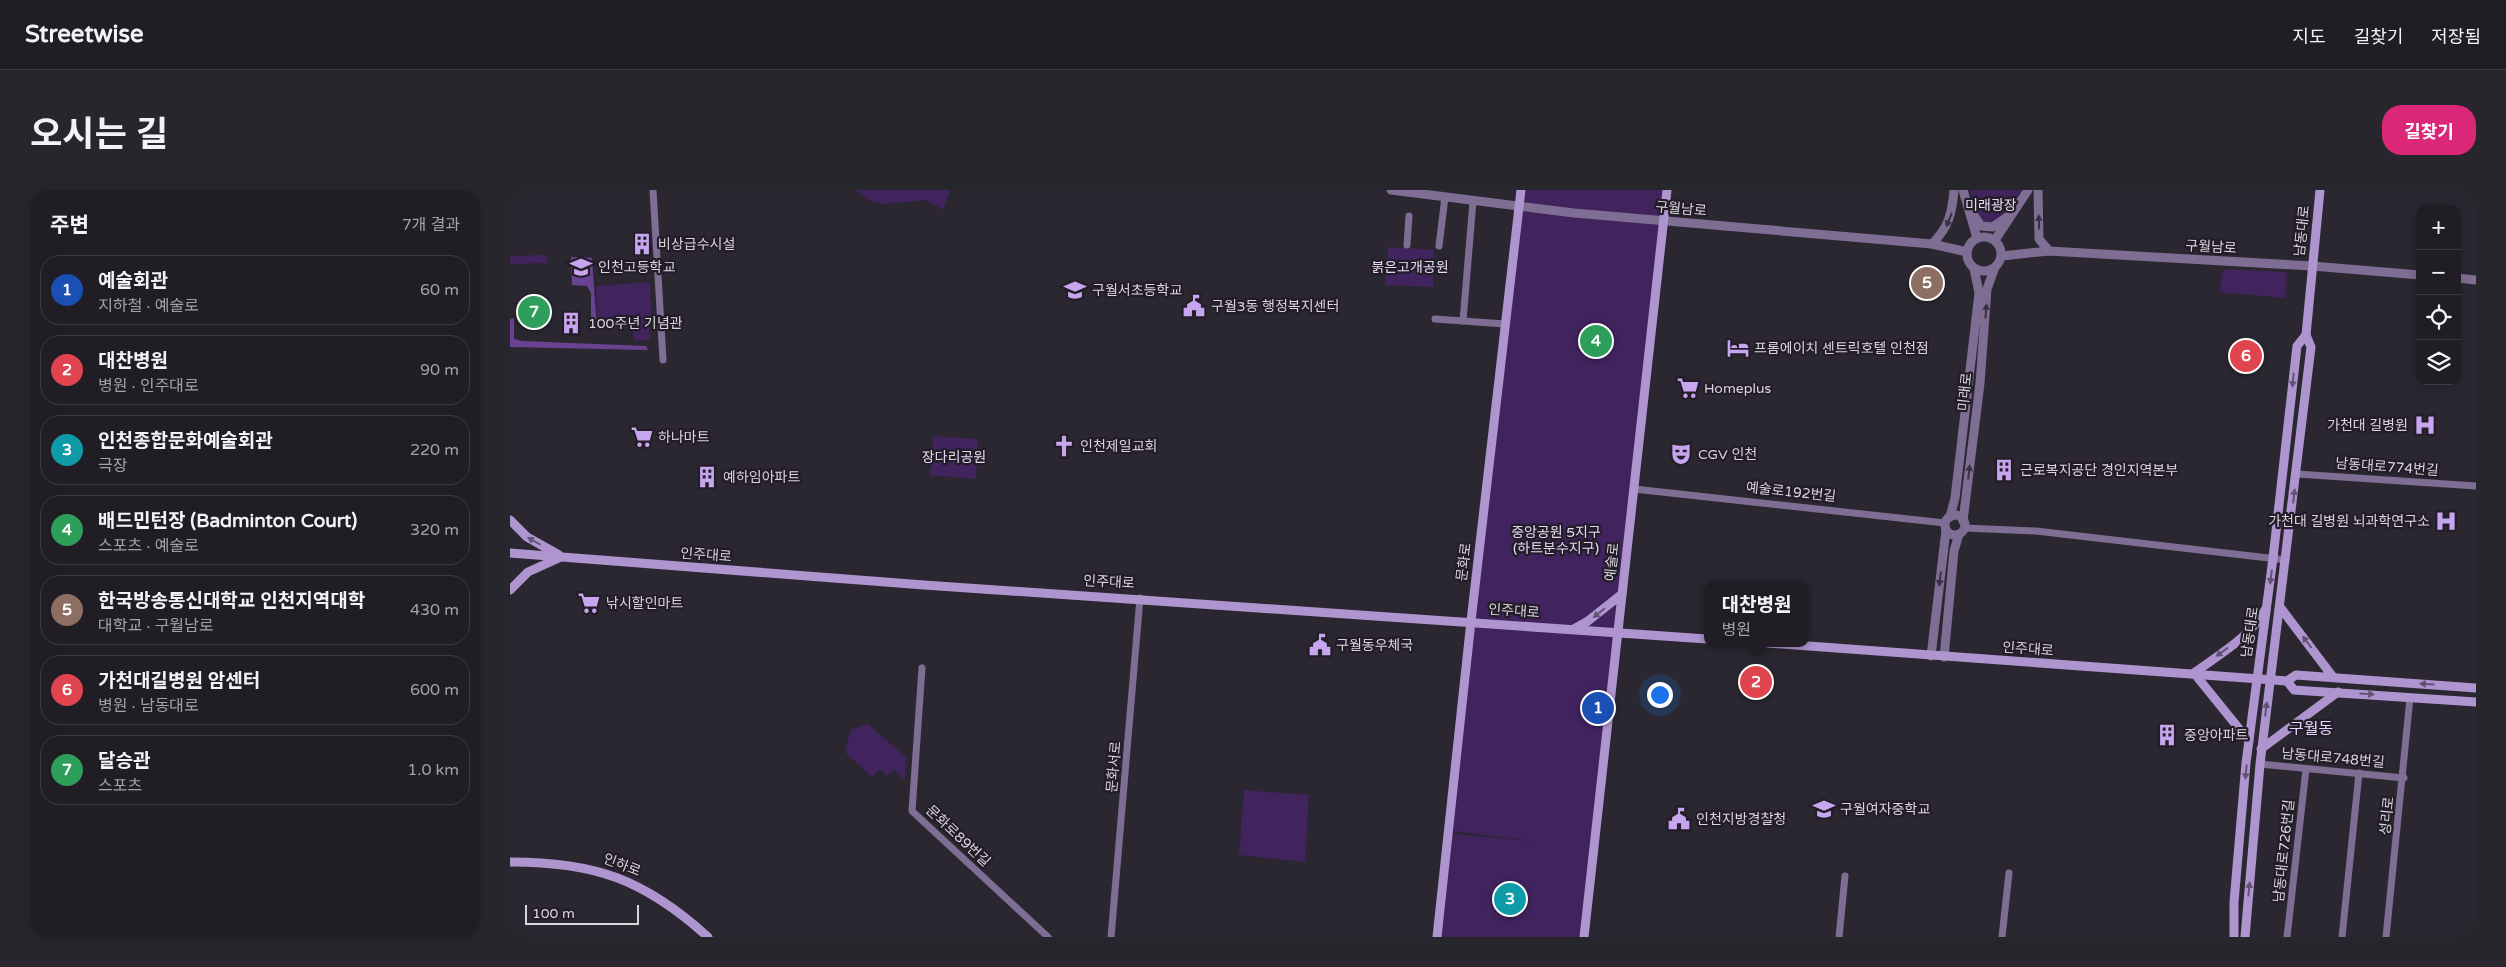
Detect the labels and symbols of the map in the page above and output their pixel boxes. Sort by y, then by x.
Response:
park label: 미래광장 [1965,197,2017,214]
street label: 구월남로 [1655,198,1708,220]
street label: 남동대로 [2291,204,2313,258]
one-way arrow [1945,213,1953,228]
one-way arrow [2035,214,2043,230]
building icon: 비상급수시설 [629,231,655,257]
place label: 비상급수시설 [658,236,735,253]
street label: 구월남로 [2185,237,2237,257]
school or university icon: 인천고등학교 [568,254,594,280]
place label: 인천고등학교 [598,259,675,276]
park label: 붉은고개공원 [1371,259,1449,276]
pin: 5 [1911,264,1943,302]
school or university icon: 구월서초등학교 [1062,277,1088,303]
place label: 구월서초등학교 [1092,282,1182,299]
pin: 7 [518,293,550,331]
public building icon: 구월3동 행정복지센터 [1181,293,1207,319]
place label: 구월3동 행정복지센터 [1211,298,1339,315]
one-way arrow [1982,302,1990,318]
building icon: 100주년 기념관 [558,310,584,336]
place label: 100주년 기념관 [588,315,683,332]
pin: 4 [1580,322,1612,360]
hotel icon: 프롬에이치 센트릭호텔 인천점 [1725,335,1751,361]
pin: 6 [2230,337,2262,375]
place label: 프롬에이치 센트릭호텔 인천점 [1754,340,1929,357]
street label: 미래로 [1955,372,1975,412]
one-way arrow [2289,373,2297,389]
supermarket icon: Homeplus [1675,375,1701,401]
place label: Homeplus [1704,380,1772,397]
hospital icon: 가천대 길병원 [2412,412,2438,438]
place label: 가천대 길병원 [2327,417,2408,434]
supermarket icon: 하나마트 [629,424,655,450]
place label: 하나마트 [658,429,710,446]
church icon: 인천제일교회 [1051,433,1077,459]
place label: 인천제일교회 [1080,438,1157,455]
theatre icon: CGV 인천 [1668,441,1694,467]
place label: CGV 인천 [1698,446,1757,463]
park label: 장다리공원 [922,449,986,466]
street label: 남동대로774번길 [2335,455,2439,479]
building icon: 근로복지공단 경인지역본부 [1991,457,2017,483]
place label: 근로복지공단 경인지역본부 [2020,462,2178,479]
building icon: 예하임아파트 [694,464,720,490]
one-way arrow [1965,464,1973,480]
place label: 예하임아파트 [723,469,800,486]
street label: 예술로192번길 [1745,479,1837,505]
one-way arrow [2290,488,2298,504]
hospital icon: 가천대 길병원 뇌과학연구소 [2433,508,2459,534]
place label: 가천대 길병원 뇌과학연구소 [2268,513,2430,530]
park label: 중앙공원 5지구 (하트분수지구) [1511,524,1601,557]
one-way arrow [527,536,541,545]
street label: 문화로 [1453,542,1475,582]
street label: 예술로 [1602,542,1622,582]
street label: 인주대로 [680,545,732,565]
one-way arrow [2267,569,2275,585]
one-way arrow [1936,571,1944,587]
street label: 인주대로 [1083,572,1135,592]
supermarket icon: 낚시할인마트 [576,590,602,616]
place label: 낚시할인마트 [606,595,683,612]
street label: 인주대로 [1488,601,1540,621]
street label: 남동대로 [2238,605,2262,659]
one-way arrow [1593,607,1606,618]
public building icon: 구월동우체국 [1307,632,1333,658]
one-way arrow [2302,635,2312,649]
place label: 구월동우체국 [1336,637,1413,654]
street label: 인주대로 [2002,639,2054,659]
one-way arrow [2216,647,2229,658]
pin: 2 [1740,663,1772,701]
one-way arrow [2419,680,2435,688]
your location [1647,682,1673,708]
pin: 1 [1582,689,1614,727]
one-way arrow [2359,691,2375,699]
one-way arrow [2262,701,2270,717]
district label: 구월동 [2289,719,2333,739]
building icon: 중앙아파트 [2154,722,2180,748]
place label: 중앙아파트 [2184,727,2249,744]
street label: 문화서로 [1103,740,1125,793]
street label: 남동대로748번길 [2281,745,2385,771]
one-way arrow [2241,765,2249,781]
school or university icon: 구월여자중학교 [1811,796,1837,822]
street label: 성리로 [2377,796,2397,836]
street label: 남동대로726번길 [2270,799,2298,903]
place label: 구월여자중학교 [1840,801,1930,818]
street label: 문화로89번길 [922,802,994,870]
public building icon: 인천지방경찰청 [1666,806,1692,832]
place label: 인천지방경찰청 [1696,811,1786,828]
street label: 인하로 [601,850,643,880]
pin: 3 [1494,880,1526,918]
one-way arrow [2245,880,2253,896]
scale bar [525,902,639,925]

